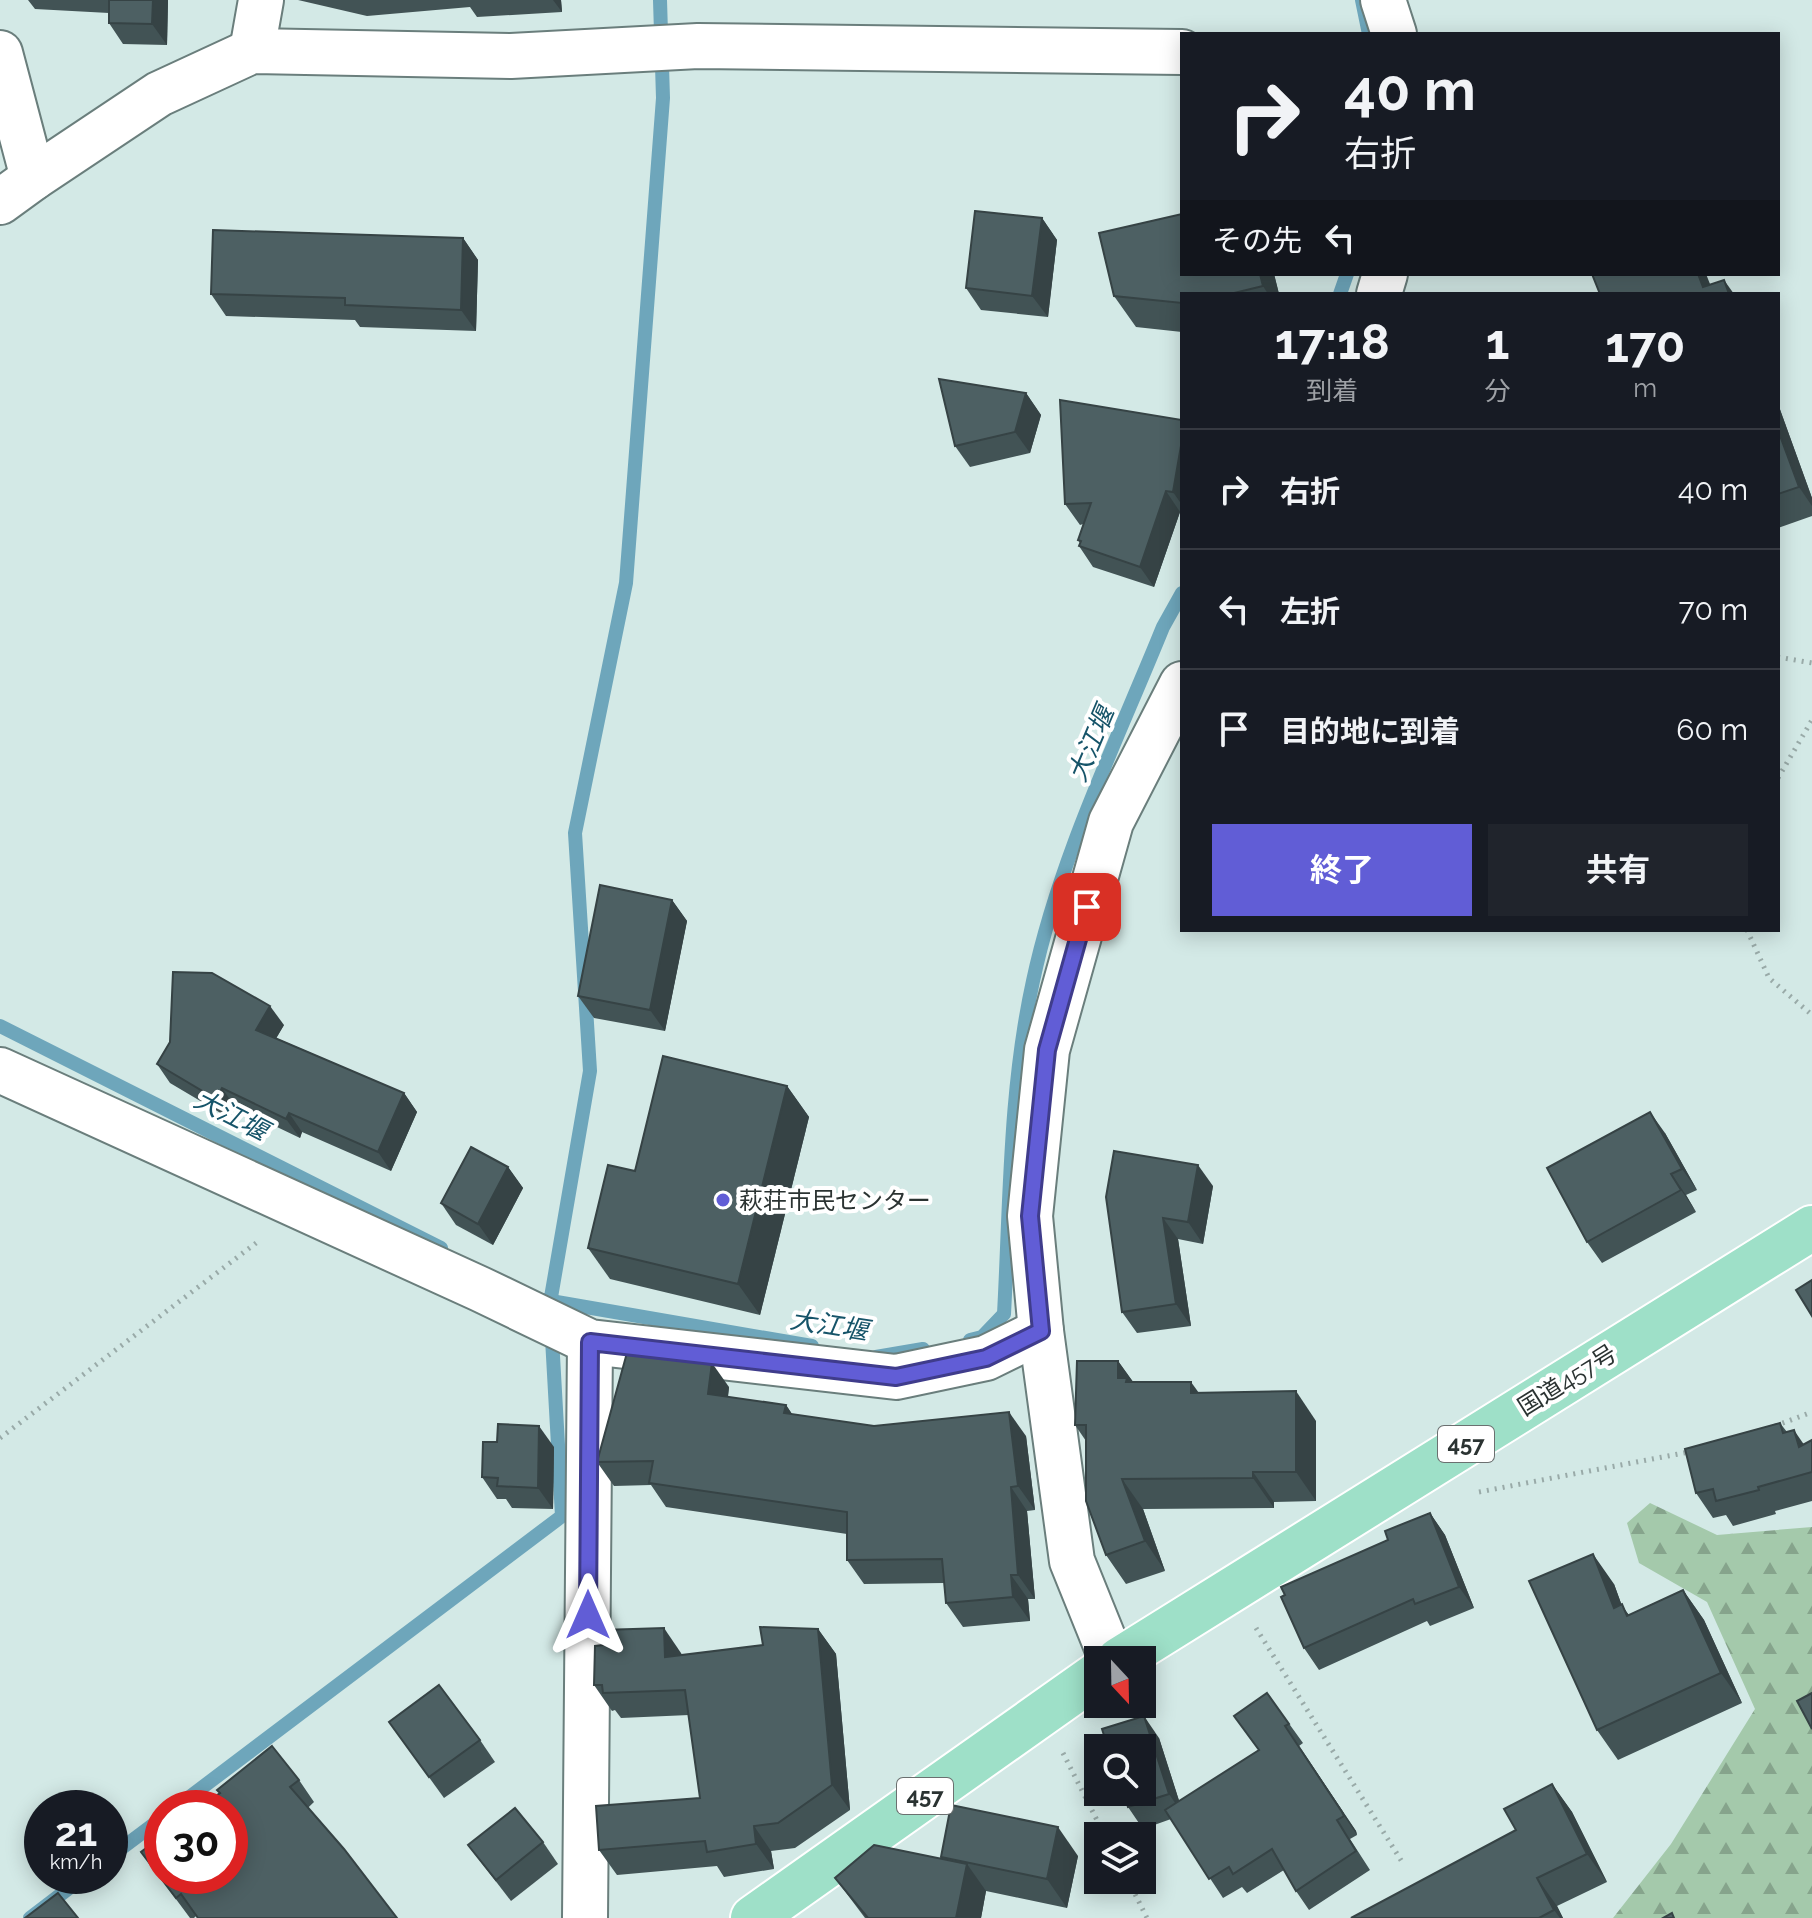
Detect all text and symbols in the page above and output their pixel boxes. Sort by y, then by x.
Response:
text: 40 m [1344,57,1476,123]
icon: right [1212,64,1316,168]
text: 右折 [1344,132,1416,174]
icon: left [1318,216,1362,260]
text: その先 [1212,223,1302,258]
text: 17:18 [1275,314,1390,370]
text: 1 [1486,314,1509,370]
text: 170 [1605,317,1685,373]
text: m [1633,373,1657,403]
text: 到着 [1306,376,1358,406]
text: 分 [1485,376,1511,406]
icon: right [1212,467,1256,511]
text: 40 m [1678,472,1748,507]
text: 右折 [1280,474,1340,509]
icon: left [1212,587,1256,631]
text: 70 m [1678,592,1748,627]
text: 左折 [1280,594,1340,629]
water label: 大江堰 [1062,699,1122,786]
icon: arrive [1212,707,1256,751]
text: 60 m [1676,712,1748,747]
text: 目的地に到着 [1280,714,1460,749]
button: 終了 [1212,824,1472,916]
button: 共有 [1488,824,1748,916]
pin [1053,873,1121,941]
icon: arrive [1065,885,1109,929]
water label: 大江堰 [189,1084,276,1148]
place label: 萩荘市民センター [739,1186,931,1215]
marker: 萩荘市民センター [714,1191,732,1209]
water label: 大江堰 [788,1304,874,1347]
street label: 国道457号 [1512,1338,1622,1422]
road number: 457 [1438,1426,1494,1462]
position arrow [546,1573,630,1657]
north arrow [1084,1646,1156,1718]
map controls [1084,1646,1156,1894]
button: search [1084,1734,1156,1806]
road number: 457 [897,1778,953,1814]
speed limit sign: 30 [144,1790,248,1894]
text: 21 [55,1808,97,1855]
button: layers [1084,1822,1156,1894]
text: km/h [50,1850,102,1874]

